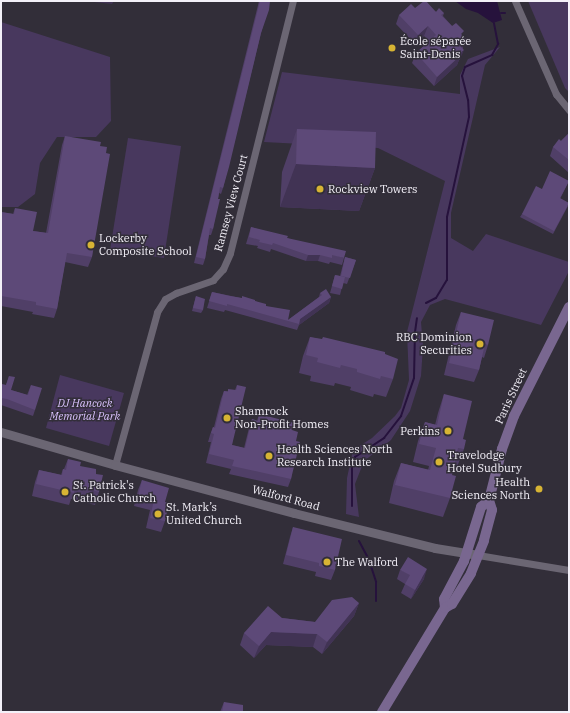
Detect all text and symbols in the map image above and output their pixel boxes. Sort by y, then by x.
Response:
place label: École séparée Saint-Denis [400,35,471,61]
marker: École séparée Saint-Denis [387,43,397,53]
street label: Ramsey View Court [212,153,250,253]
place label: Rockview Towers [328,182,417,196]
marker: Rockview Towers [315,184,325,194]
place label: Lockerby Composite School [99,232,192,258]
marker: Lockerby Composite School [86,240,96,250]
place label: RBC Dominion Securities [396,331,472,357]
marker: RBC Dominion Securities [475,339,485,349]
street label: Paris Street [492,366,530,426]
park label: DJ Hancock Memorial Park [50,397,120,423]
place label: Shamrock Non-Profit Homes [235,405,329,431]
marker: Shamrock Non-Profit Homes [222,413,232,423]
place label: Perkins [400,424,440,438]
marker: Perkins [443,426,453,436]
place label: Health Sciences North Research Institute [277,443,393,469]
place label: Travelodge Hotel Sudbury [447,449,522,475]
marker: Health Sciences North Research Institute [264,451,274,461]
marker: Travelodge Hotel Sudbury [434,457,444,467]
place label: Health Sciences North [452,476,530,502]
place label: St. Patrick's Catholic Church [73,479,156,505]
street label: Walford Road [251,483,321,513]
marker: Health Sciences North [533,483,545,495]
marker: St. Patrick's Catholic Church [60,487,70,497]
place label: St. Mark’s United Church [166,501,242,527]
marker: St. Mark’s United Church [153,509,163,519]
place label: The Walford [335,555,398,569]
marker: The Walford [322,557,332,567]

